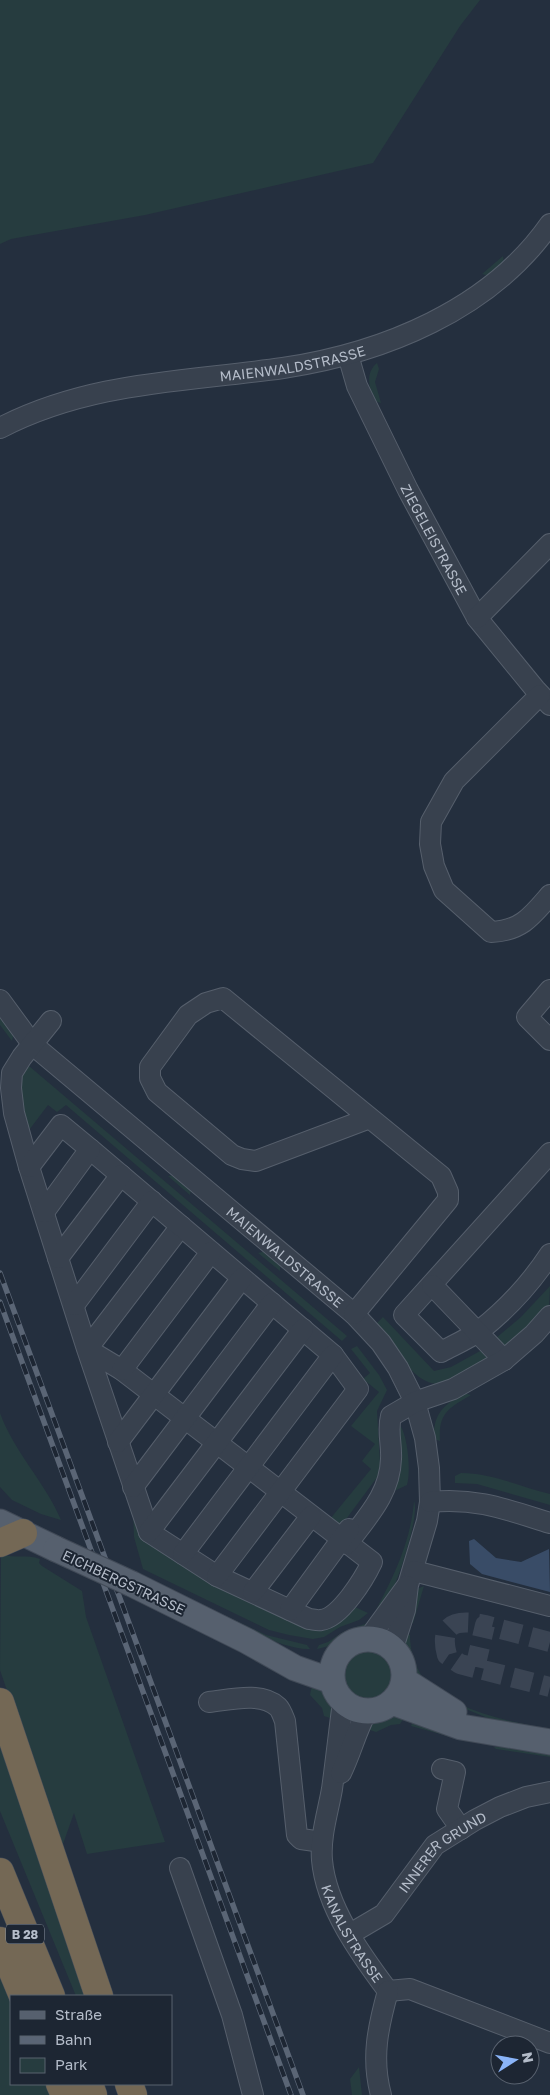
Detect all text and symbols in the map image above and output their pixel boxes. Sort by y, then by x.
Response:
street label: MAIENWALDSTRASSE [219,341,367,384]
street label: ZIEGELEISTRASSE [398,481,471,598]
street label: MAIENWALDSTRASSE [223,1203,347,1310]
street label: EICHBERGSTRASSE [60,1546,188,1618]
street label: INNERER GRUND [394,1807,489,1896]
street label: KANALSTRASSE [319,1882,387,1985]
road number: B 28 [6,1925,44,1944]
legend [10,1995,172,2085]
text: Straße [55,2005,102,2023]
text: Bahn [55,2030,92,2048]
north arrow [490,2035,540,2085]
text: N [519,2051,538,2064]
text: Park [55,2055,88,2073]

